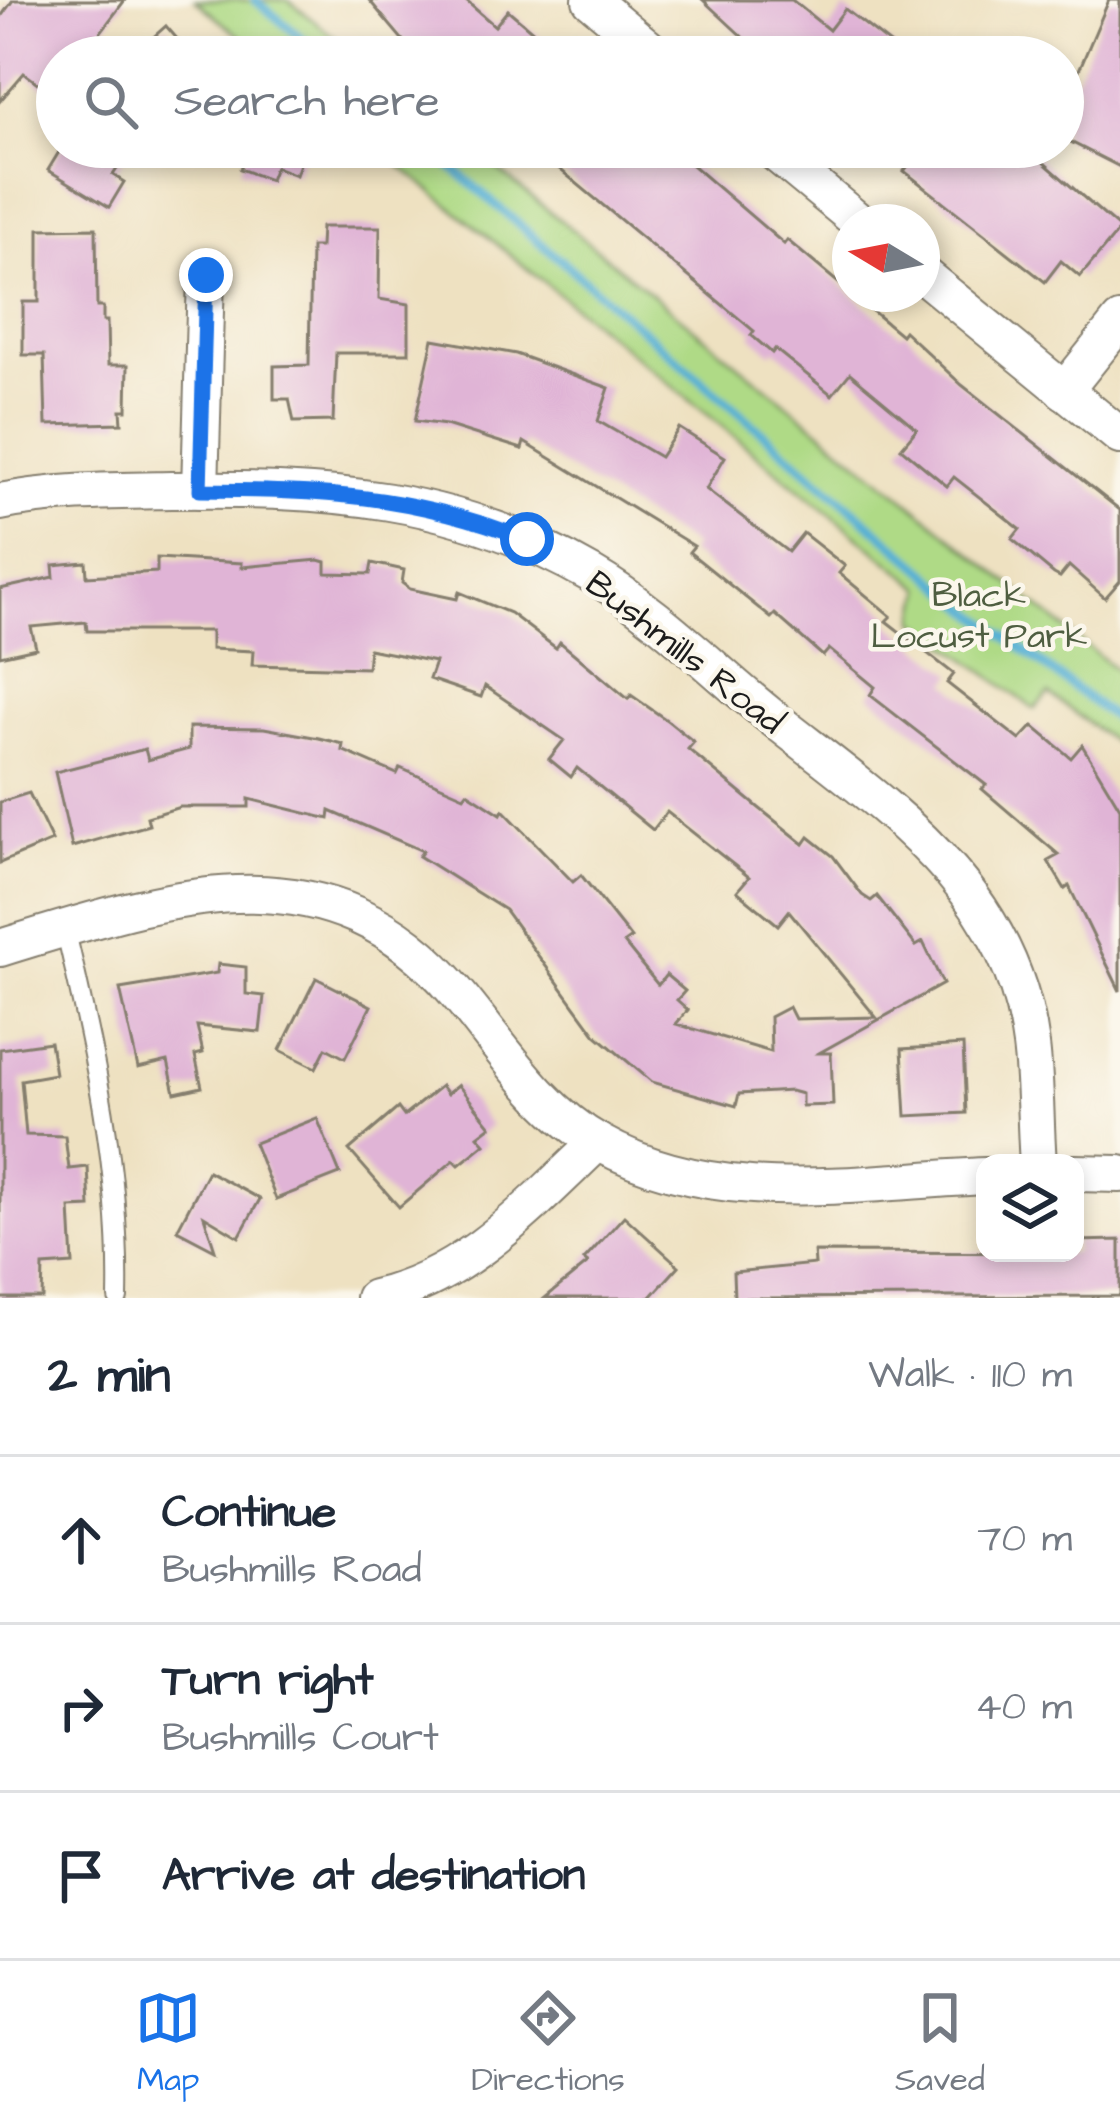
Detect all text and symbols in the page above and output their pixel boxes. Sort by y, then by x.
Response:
search box [36,36,1084,168]
icon: search [78,69,144,135]
text: Search here [174,71,440,133]
north arrow [832,204,940,312]
route end [179,248,233,302]
route start [500,512,554,566]
street label: Bushmills Road [574,559,795,747]
park label: Black Locust Park [871,570,1087,662]
map controls [976,1154,1084,1262]
button: layers [976,1154,1084,1262]
text: 2 min [48,1341,171,1412]
text: Walk · 110 m [868,1349,1072,1403]
text: Continue [162,1482,336,1544]
icon: ahead [48,1507,114,1573]
text: 70 m [977,1513,1072,1567]
text: Bushmills Road [162,1544,422,1598]
text: Turn right [162,1650,374,1712]
icon: right [48,1675,114,1741]
text: 40 m [975,1681,1072,1735]
text: Bushmills Court [162,1712,439,1766]
icon: arrive [48,1843,114,1909]
text: Arrive at destination [162,1845,585,1907]
tab: Map [135,1985,201,2103]
tab: Directions [471,1985,625,2103]
tab: Saved [895,1985,985,2103]

